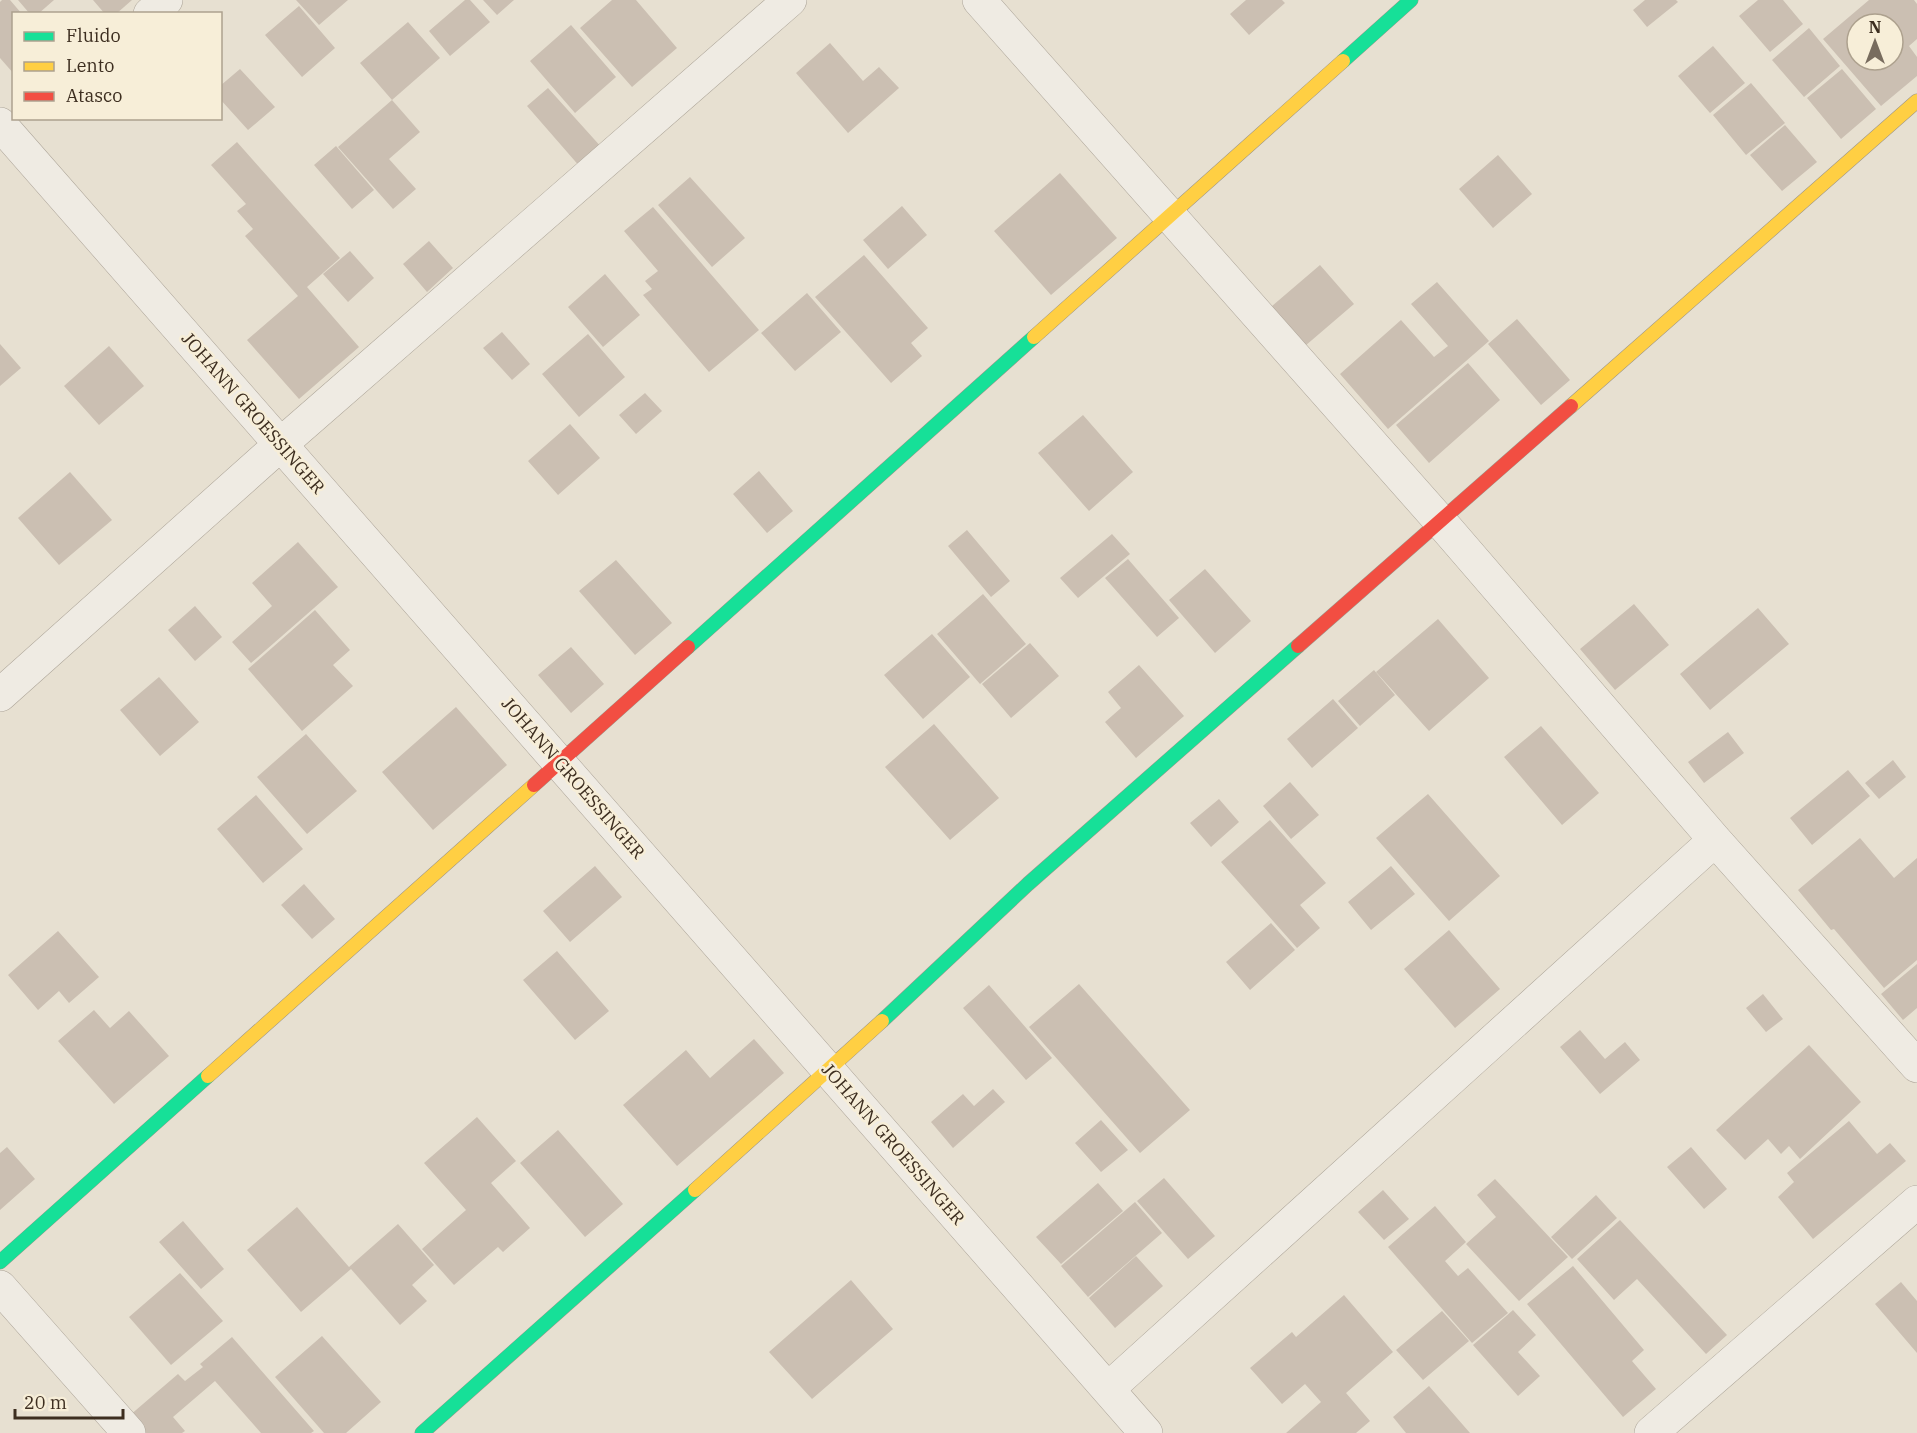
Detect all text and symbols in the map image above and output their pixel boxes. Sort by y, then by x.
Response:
legend [12,12,222,120]
north arrow [1845,12,1905,72]
text: N [1869,17,1881,37]
text: Fluido [66,24,121,47]
text: Lento [66,54,114,77]
text: Atasco [66,84,122,107]
street label: JOHANN GROESSINGER [177,327,330,498]
street label: JOHANN GROESSINGER [497,692,650,863]
street label: JOHANN GROESSINGER [817,1058,970,1229]
scale bar [15,1382,123,1420]
text: 20 m [24,1391,67,1414]

